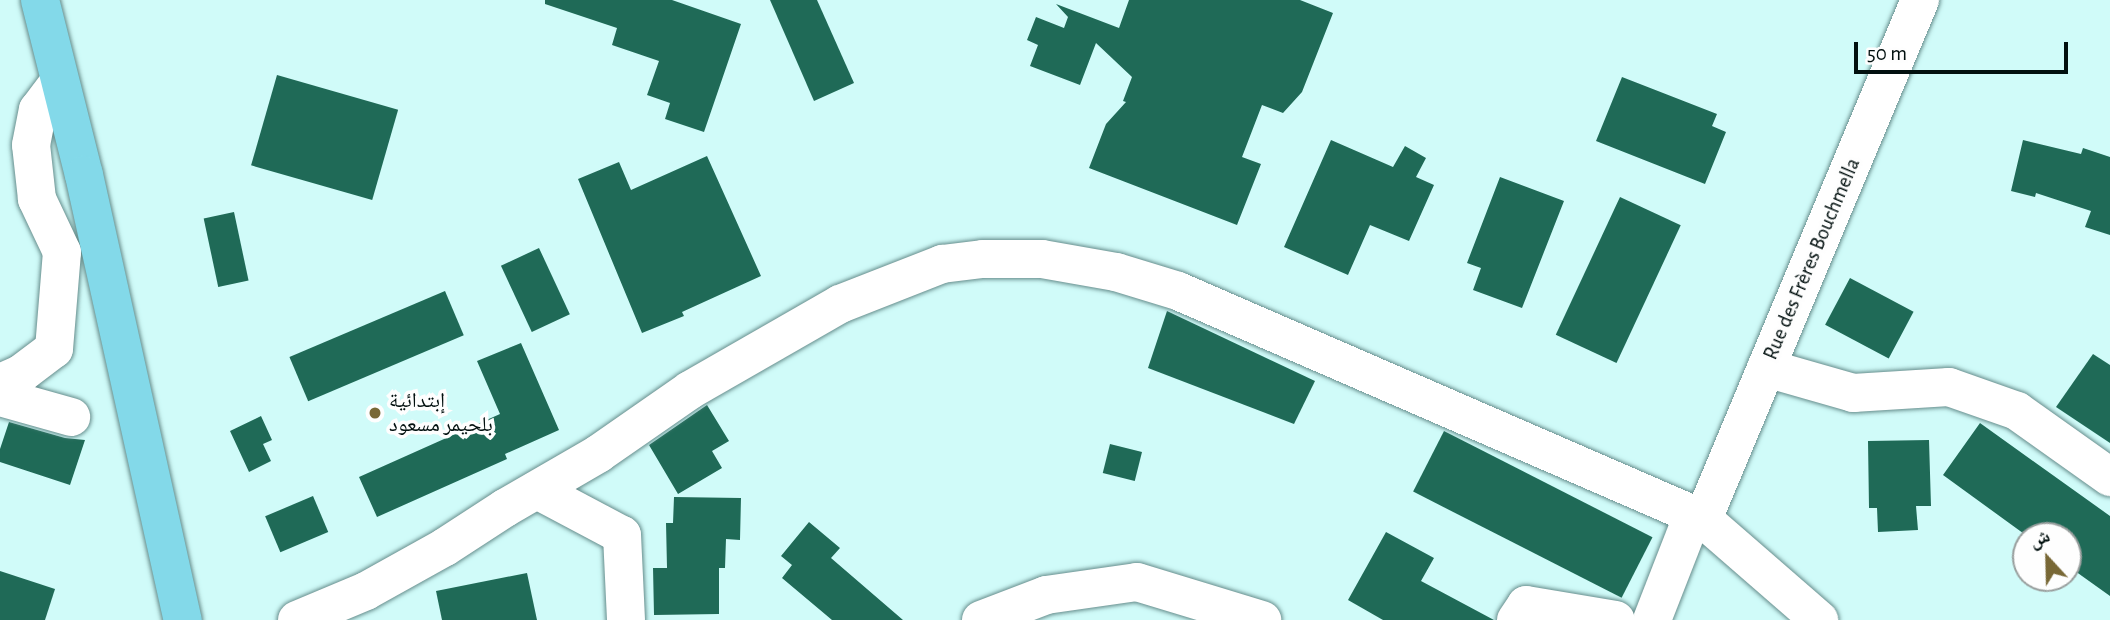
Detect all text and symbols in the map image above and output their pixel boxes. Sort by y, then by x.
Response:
scale bar [1858,28,2072,72]
text: 50 m [1867,43,1907,64]
street label: Rue des Frères Bouchmella [1758,154,1866,364]
place label: إبتدائية بلحيمر مسعود [389,388,493,438]
marker: إبتدائية بلحيمر مسعود [367,405,383,421]
north arrow [2012,522,2082,592]
text: ش [2027,526,2053,552]

